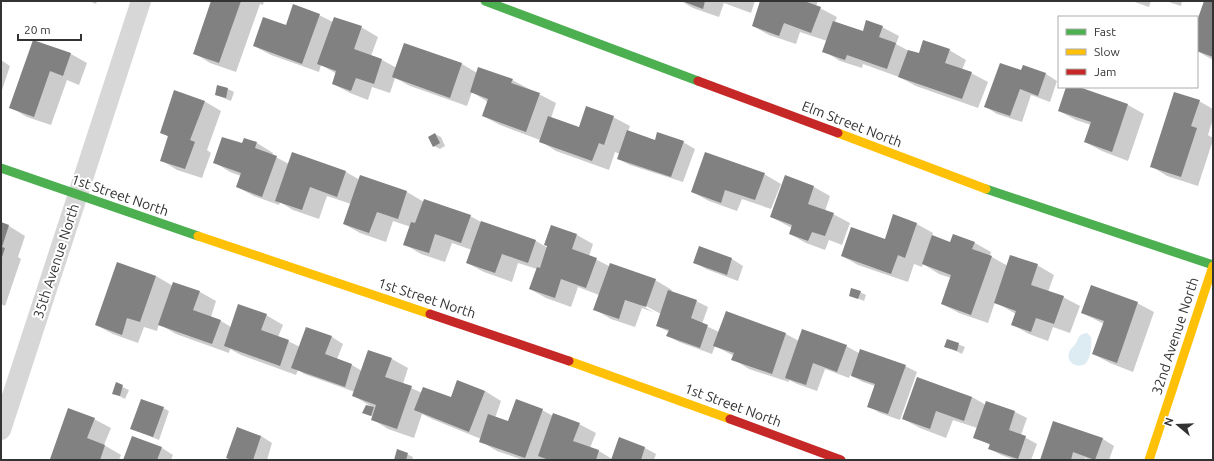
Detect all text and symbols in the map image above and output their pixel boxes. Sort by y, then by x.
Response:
scale bar [18,16,81,42]
legend [1058,16,1198,88]
text: 20 m [24,23,51,36]
text: Fast [1094,25,1116,38]
text: Slow [1094,45,1120,58]
text: Jam [1094,65,1116,78]
street label: Elm Street North [800,98,904,150]
street label: 1st Street North [69,171,171,219]
street label: 35th Avenue North [30,202,82,320]
street label: 1st Street North [376,275,478,321]
street label: 32nd Avenue North [1148,275,1202,397]
street label: 1st Street North [682,380,784,430]
north arrow [1158,405,1198,445]
text: N [1162,416,1176,428]

